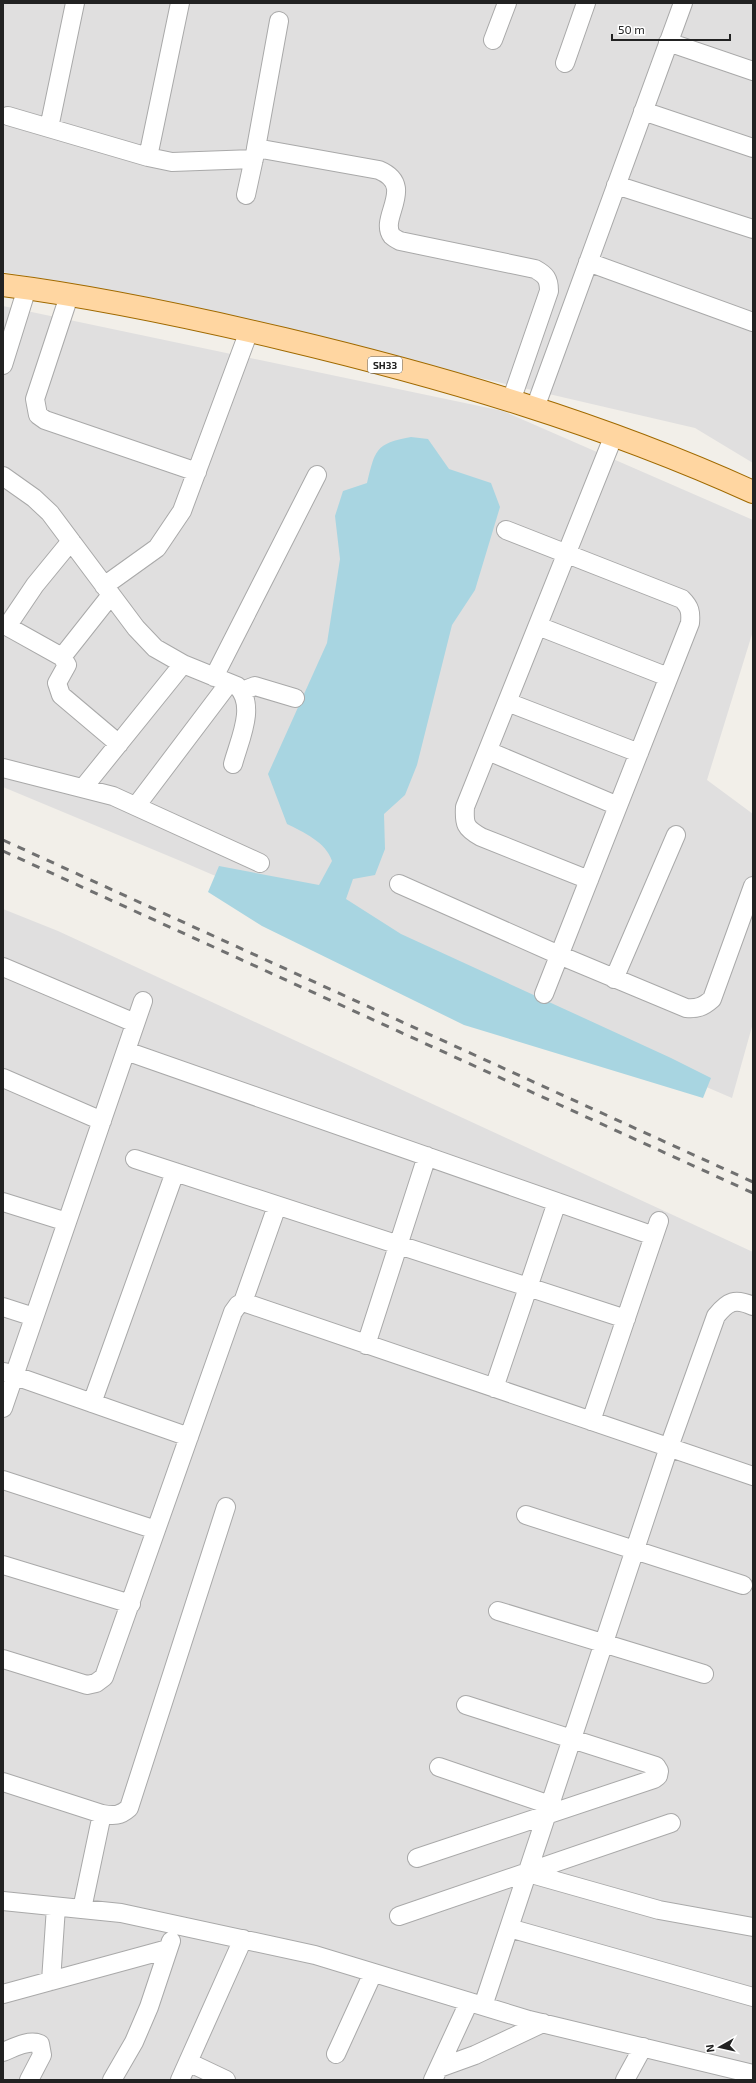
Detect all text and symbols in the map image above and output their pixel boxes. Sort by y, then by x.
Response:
scale bar [612,16,730,42]
text: 50 m [618,22,645,36]
road number: SH33 [368,357,402,373]
north arrow [700,2027,740,2067]
text: N [703,2044,717,2053]

